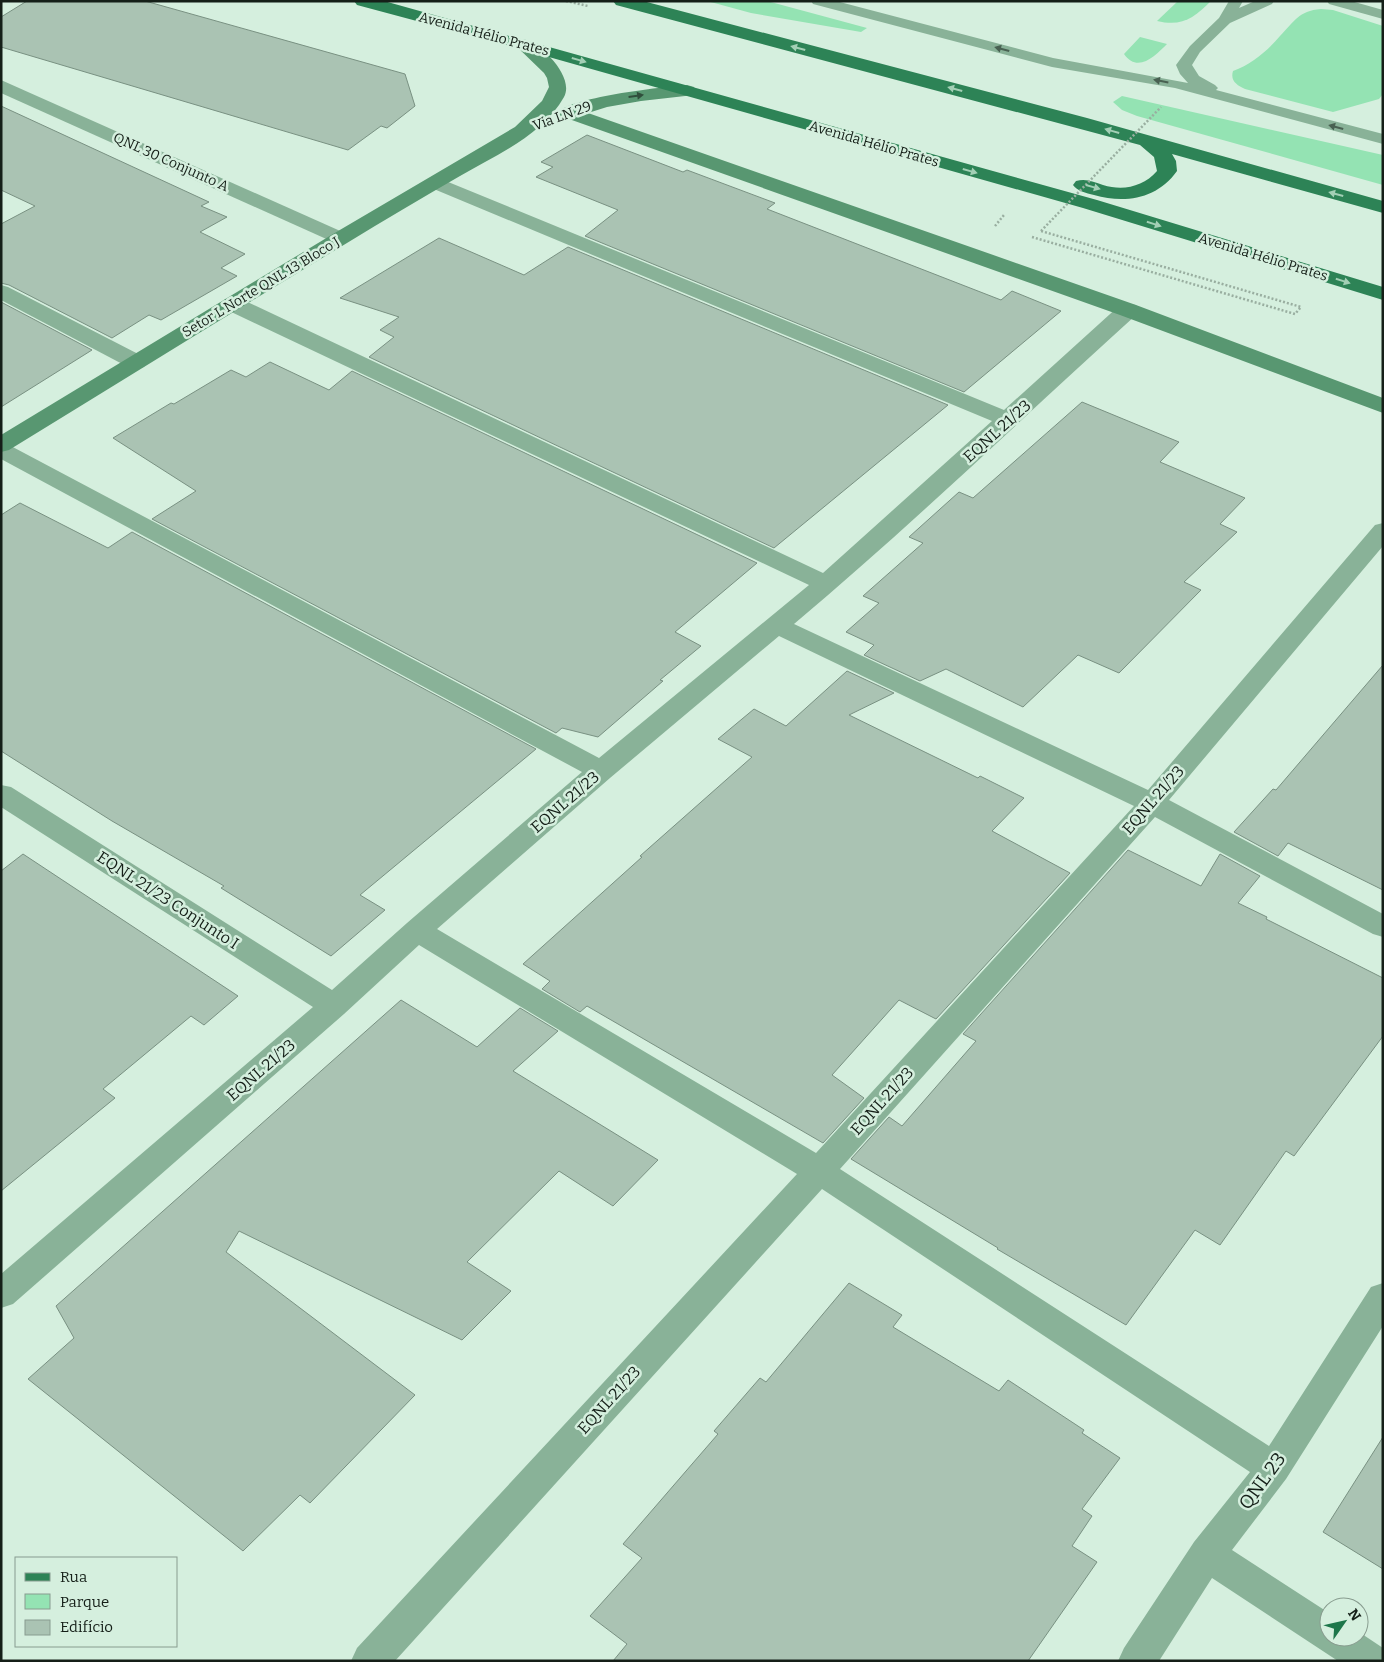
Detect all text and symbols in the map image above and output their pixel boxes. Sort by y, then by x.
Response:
street label: Avenida Hélio Prates [417,8,551,60]
one-way arrow [790,43,805,51]
one-way arrow [995,45,1010,53]
one-way arrow [572,57,587,65]
one-way arrow [1153,77,1169,85]
one-way arrow [947,85,962,93]
one-way arrow [628,92,644,100]
street label: Via LN 29 [530,98,594,134]
street label: Avenida Hélio Prates [807,117,941,171]
one-way arrow [1328,123,1343,131]
one-way arrow [1104,127,1119,135]
street label: QNL 30 Conjunto A [111,129,231,195]
one-way arrow [962,167,977,175]
one-way arrow [1085,184,1100,192]
one-way arrow [1328,189,1343,197]
one-way arrow [1146,220,1161,228]
street label: Avenida Hélio Prates [1196,229,1330,285]
street label: Setor L Norte QNL 13 Bloco J [179,233,343,341]
one-way arrow [1335,278,1350,286]
street label: EQNL 21/23 [959,396,1035,466]
street label: EQNL 21/23 [1118,762,1188,838]
street label: EQNL 21/23 [527,767,603,837]
street label: EQNL 21/23 Conjunto I [94,847,242,953]
street label: EQNL 21/23 [223,1035,299,1105]
street label: EQNL 21/23 [847,1063,917,1139]
street label: EQNL 21/23 [574,1362,644,1438]
street label: QNL 23 [1234,1448,1290,1514]
legend [15,1557,178,1647]
text: Rua [60,1568,87,1586]
text: Parque [60,1593,109,1611]
north arrow [1319,1597,1369,1647]
text: N [1344,1606,1365,1624]
text: Edifício [60,1618,113,1636]

